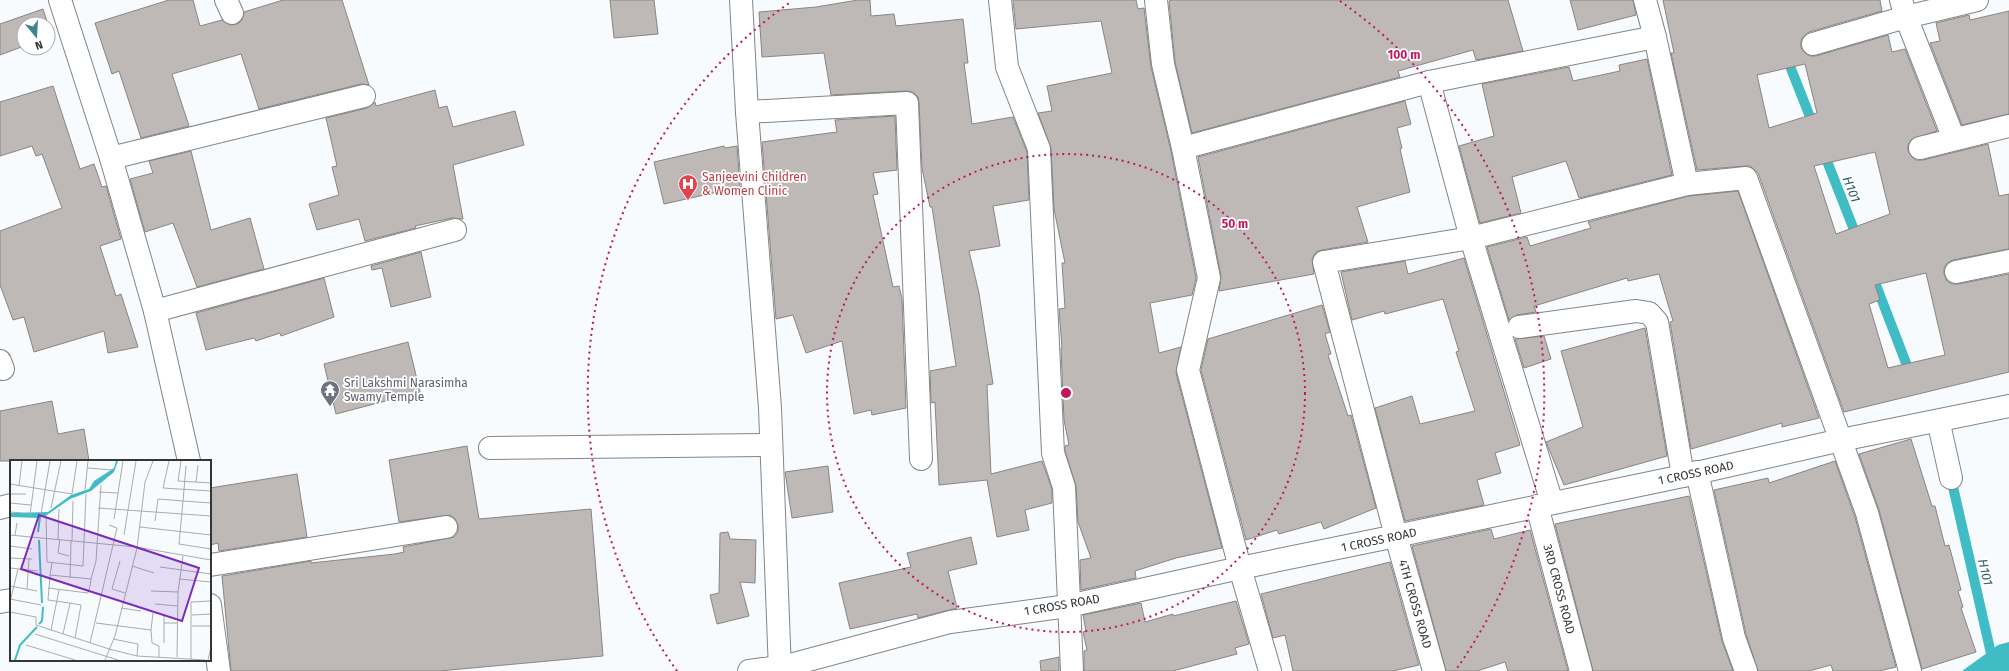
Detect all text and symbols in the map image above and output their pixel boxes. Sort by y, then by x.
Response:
north arrow [16,16,56,56]
text: N [33,38,44,52]
text: 100 m [1388,48,1420,62]
place label: Sanjeevini Children & Women Clinic [702,170,807,198]
hospital icon: Sanjeevini Children & Women Clinic [677,173,699,201]
water label: H101 [1840,174,1863,204]
text: 50 m [1222,217,1248,231]
place label: Sri Lakshmi Narasimha Swamy Temple [344,376,468,404]
temple icon: Sri Lakshmi Narasimha Swamy Temple [319,379,341,407]
centre of rings [1059,386,1073,400]
street label: 1 CROSS ROAD [1657,458,1735,488]
inset map [10,460,211,661]
street label: 1 CROSS ROAD [1340,525,1418,555]
street label: 3RD CROSS ROAD [1540,543,1578,636]
water label: H101 [1975,557,1996,587]
street label: 4TH CROSS ROAD [1396,558,1434,650]
street label: 1 CROSS ROAD [1023,591,1101,619]

